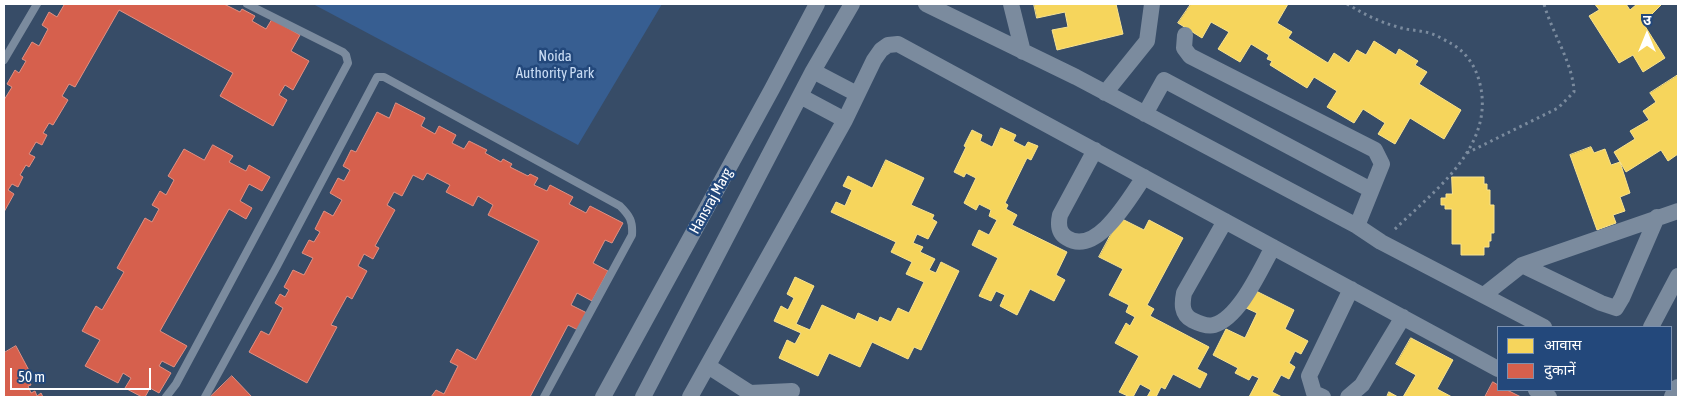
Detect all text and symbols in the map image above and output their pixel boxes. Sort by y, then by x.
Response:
north arrow [1622,10,1672,60]
text: उ [1643,12,1651,28]
park label: Noida Authority Park [516,47,594,82]
street label: Hansraj Marg [686,165,736,237]
legend [1497,326,1672,391]
text: आवास [1544,336,1582,353]
scale bar [12,358,154,390]
text: दुकानें [1544,361,1576,378]
text: 50 m [18,368,45,385]

